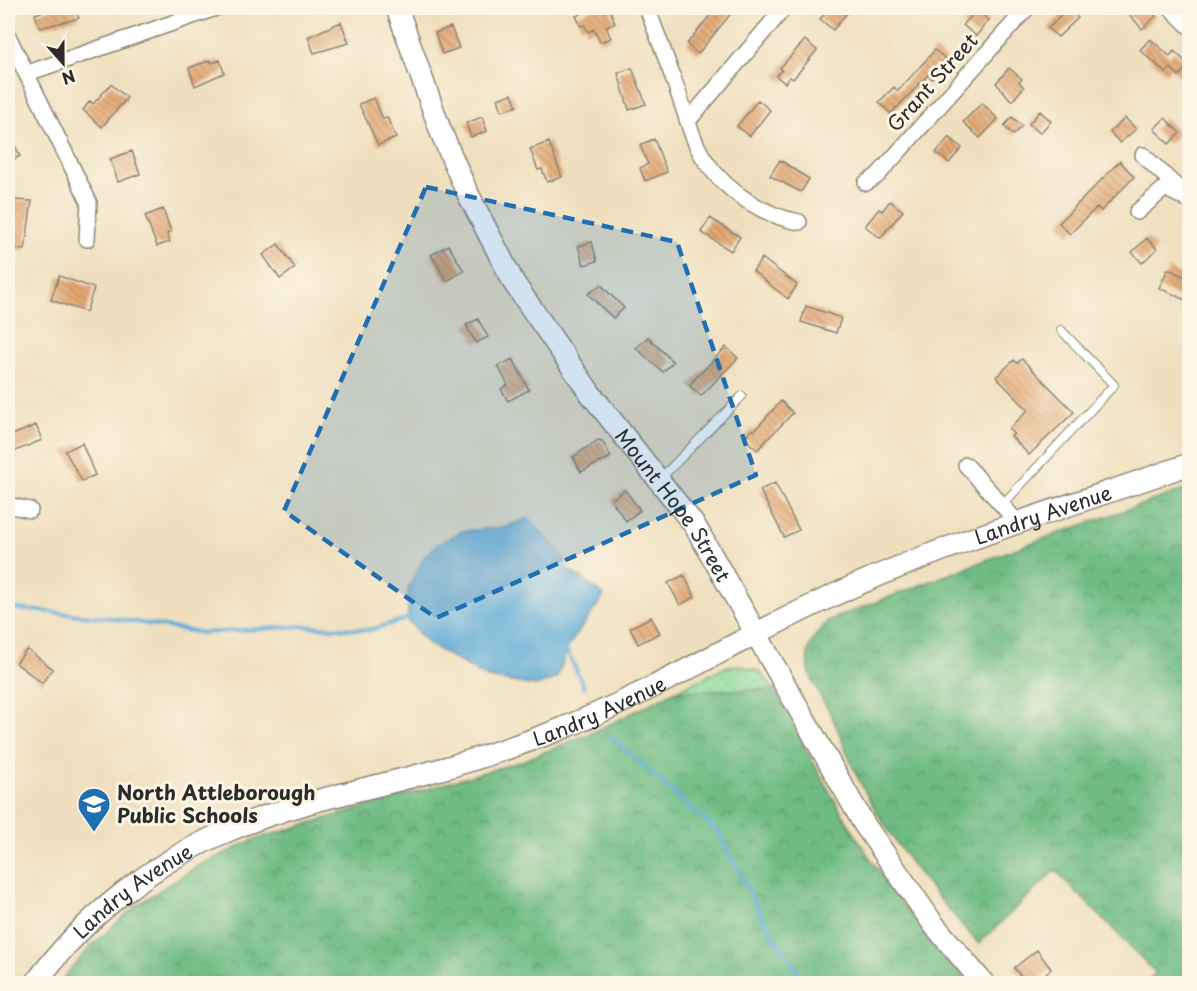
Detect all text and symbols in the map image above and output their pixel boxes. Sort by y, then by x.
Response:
street label: Grant Street [880,26,984,138]
north arrow [33,33,93,93]
text: N [59,64,79,91]
street label: Mount Hope Street [608,422,739,587]
street label: Landry Avenue [970,477,1115,552]
street label: Landry Avenue [528,668,671,753]
place label: North Attleborough Public Schools [117,777,316,830]
school or university icon: North Attleborough Public Schools [76,786,112,833]
street label: Landry Avenue [66,836,198,945]

